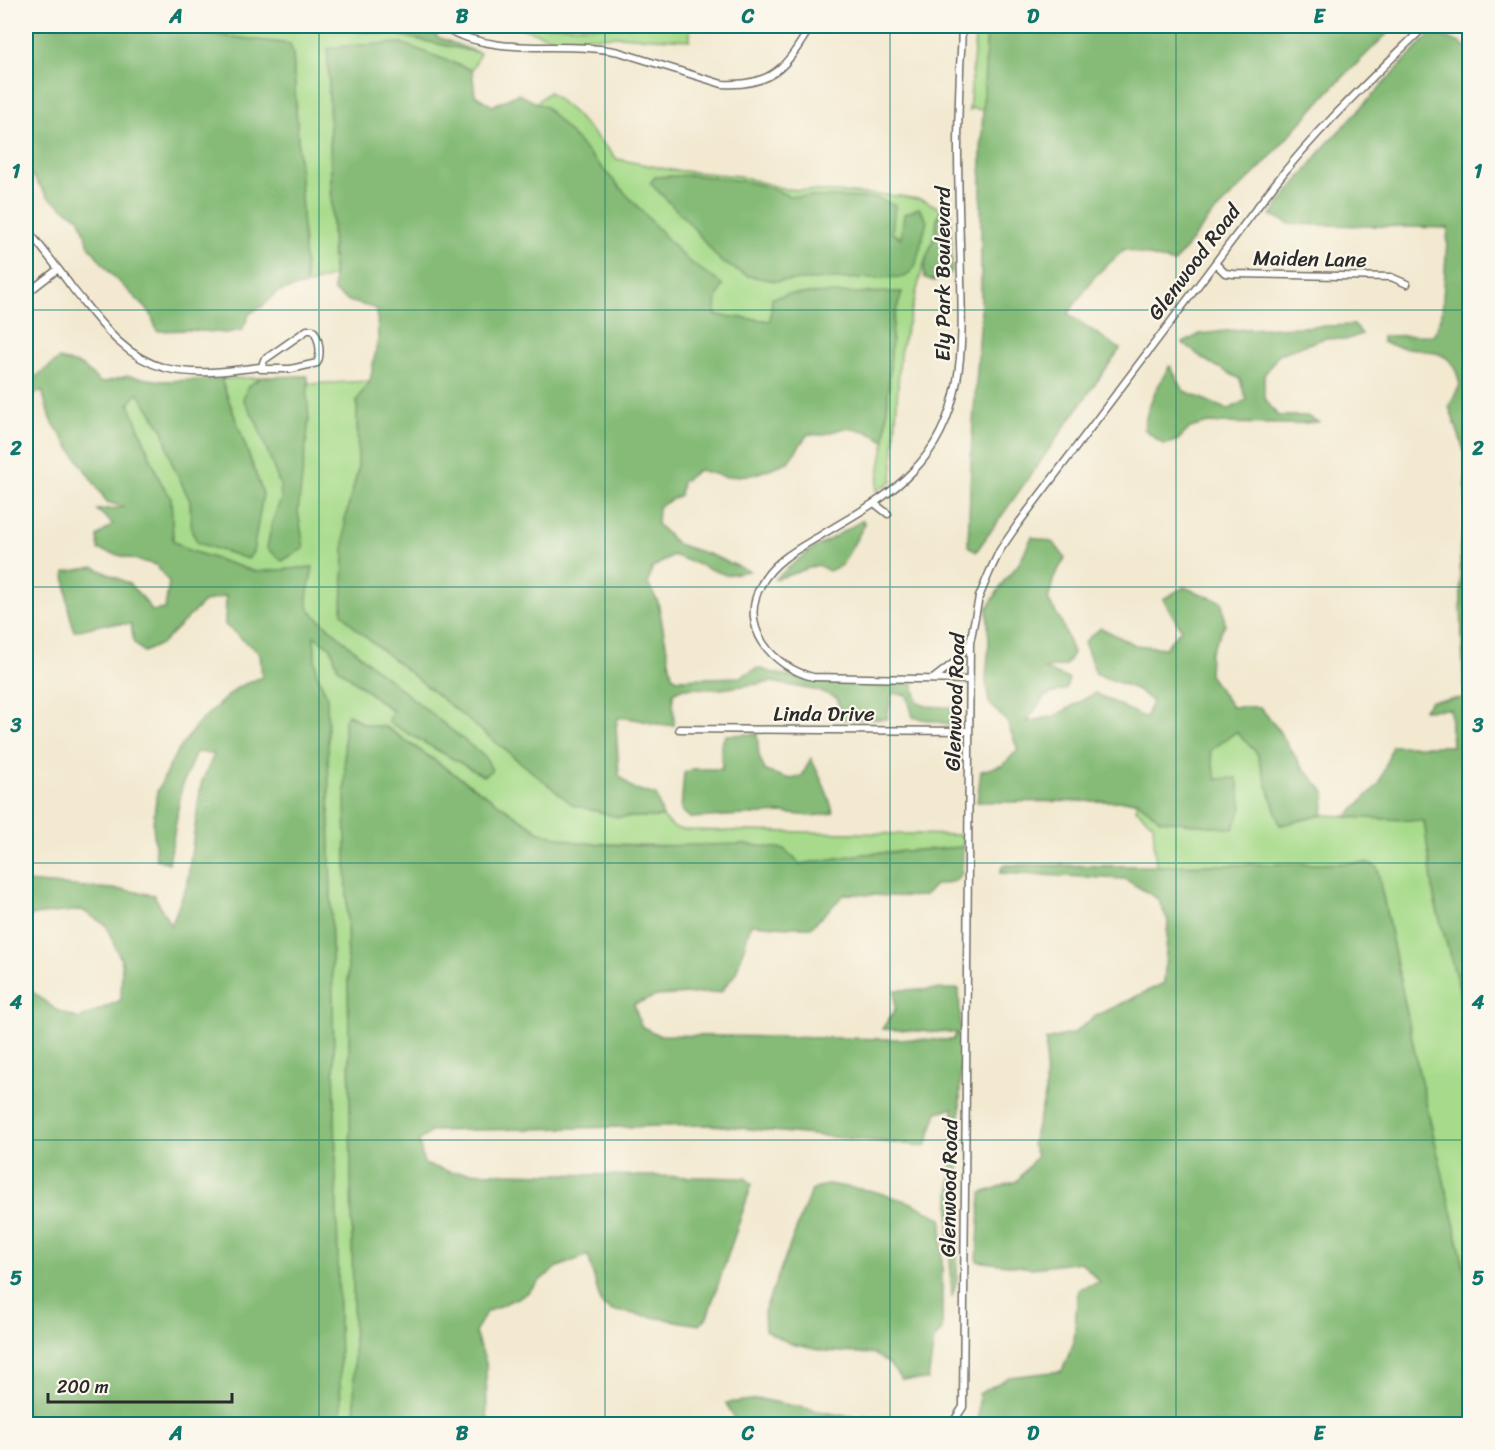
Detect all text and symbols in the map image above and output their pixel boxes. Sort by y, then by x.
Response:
text: A [168,0,183,34]
text: B [456,0,469,34]
text: C [741,0,755,34]
text: D [1027,0,1040,34]
text: E [1313,0,1326,34]
text: 1 [12,154,21,189]
text: 1 [1474,154,1483,189]
street label: Ely Park Boulevard [924,185,962,361]
street label: Glenwood Road [1137,194,1252,329]
street label: Maiden Lane [1253,239,1367,279]
text: 2 [9,431,22,466]
text: 2 [1471,431,1484,466]
street label: Glenwood Road [934,630,976,772]
street label: Linda Drive [773,695,875,733]
text: 3 [10,708,22,743]
text: 3 [1472,708,1484,743]
text: 4 [9,985,23,1020]
text: 4 [1471,985,1485,1020]
street label: Glenwood Road [929,1117,969,1257]
text: 5 [10,1261,22,1296]
text: 5 [1472,1261,1484,1296]
scale bar [48,1366,232,1404]
text: 200 m [57,1371,109,1403]
text: A [168,1416,183,1450]
text: B [456,1416,469,1450]
text: C [741,1416,755,1450]
text: D [1027,1416,1040,1450]
text: E [1313,1416,1326,1450]

